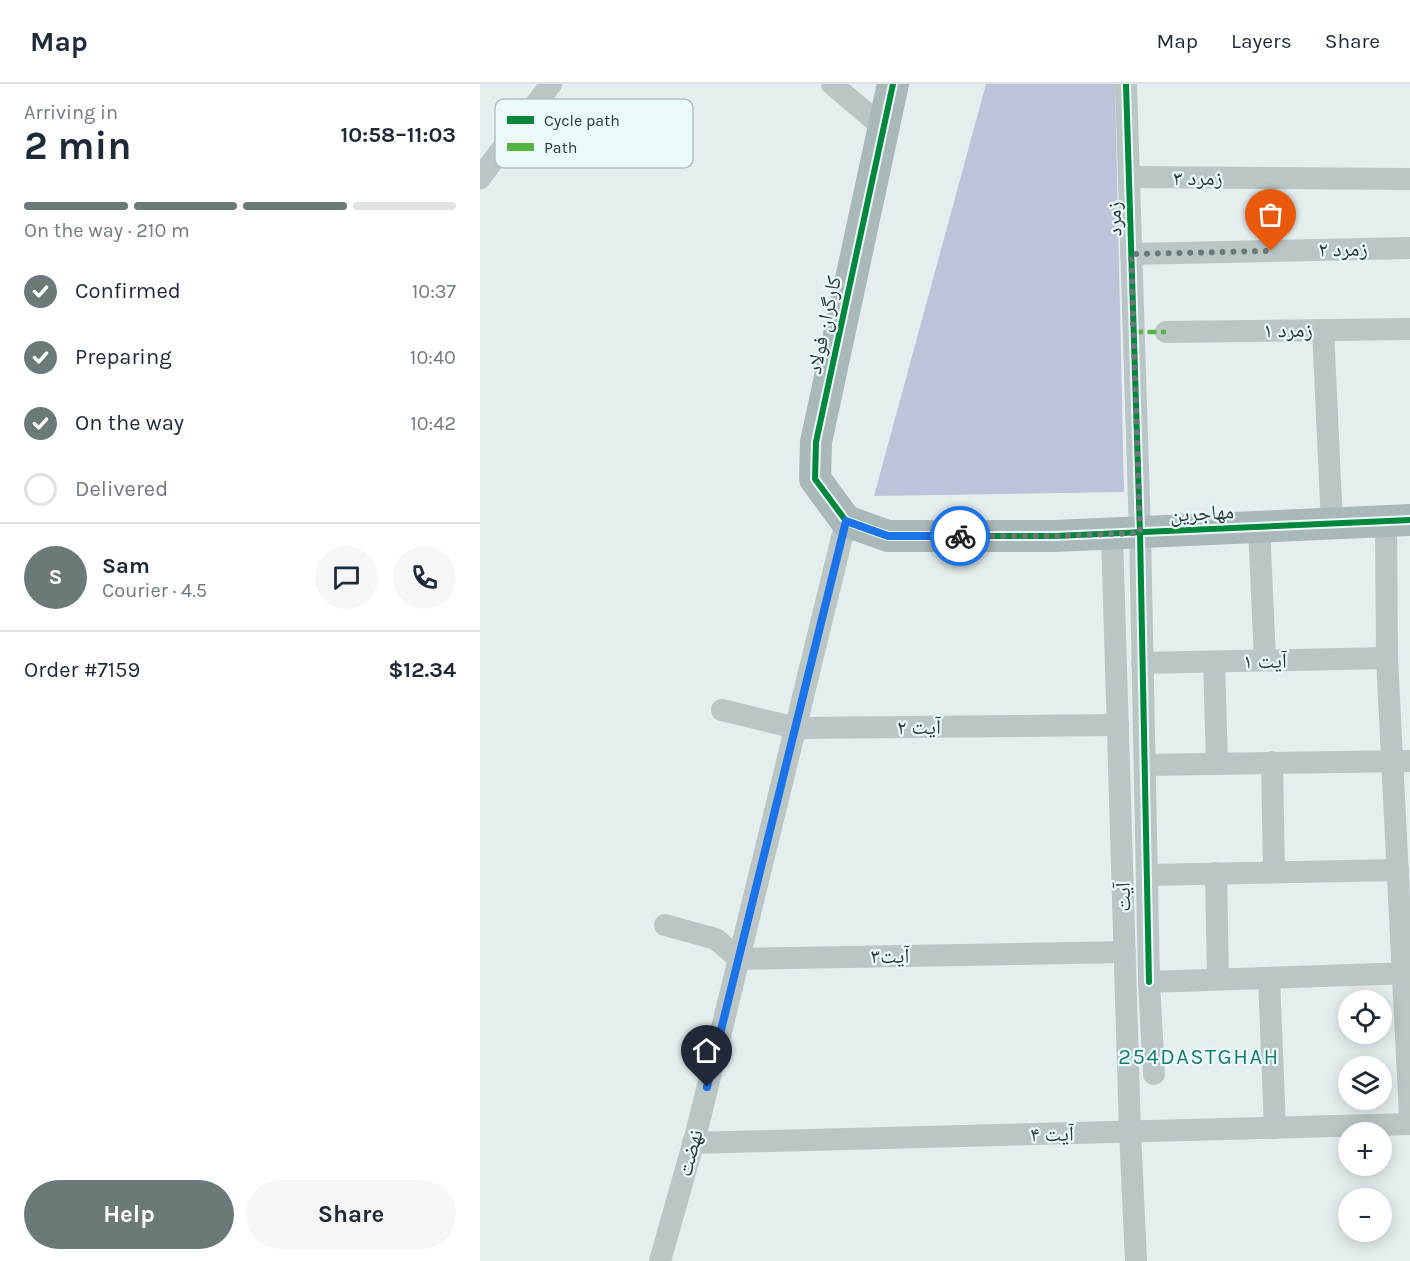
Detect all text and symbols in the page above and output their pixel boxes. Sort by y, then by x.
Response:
text: Map [30,25,88,58]
text: Map [1156,29,1198,53]
text: Layers [1231,29,1292,53]
text: Share [1325,29,1380,53]
legend [495,99,693,168]
text: Arriving in [24,101,118,124]
text: Cycle path [544,111,620,130]
text: 10:58–11:03 [341,122,456,148]
text: 2 min [24,123,132,169]
text: Path [544,138,577,157]
street label: زمرد ۳ [1173,166,1223,190]
pin [1245,189,1296,251]
icon: bag [1254,198,1287,231]
street label: زمرد [1101,201,1127,237]
text: On the way · 210 m [24,219,190,242]
street label: زمرد ۲ [1318,237,1368,261]
street label: کارگران فولاد [802,273,846,376]
icon: check [24,275,57,308]
text: Confirmed [75,278,181,304]
text: 10:37 [412,280,456,303]
street label: زمرد ۱ [1263,318,1313,342]
icon: check [24,341,57,374]
text: Preparing [75,344,172,370]
text: 10:40 [410,346,456,369]
icon: check [24,407,57,440]
text: On the way [75,410,184,436]
text: 10:42 [410,412,456,435]
text: Delivered [75,476,168,502]
street label: مهاجرین [1169,499,1235,528]
courier [930,506,990,566]
icon: bike [944,520,977,553]
button: chat [315,546,378,609]
button: phone [393,546,456,609]
text: Sam [102,553,150,579]
text: S [48,564,63,590]
text: Courier · 4.5 [102,579,207,602]
street label: آیت ۱ [1243,649,1288,673]
text: Order #7159 [24,657,140,683]
text: $12.34 [388,657,456,683]
street label: آیت ۲ [897,715,942,739]
street label: آیت [1110,881,1136,912]
street label: آیت۳ [870,944,910,968]
map controls [1338,990,1392,1242]
button: locate [1338,990,1392,1044]
pin [681,1025,732,1087]
icon: home [690,1034,723,1067]
district label: 254DASTGHAH [1118,1044,1280,1070]
button: layers [1338,1056,1392,1110]
street label: آیت ۴ [1030,1122,1075,1146]
button: + [1338,1122,1392,1176]
street label: نهضت [672,1127,708,1179]
button: Help [24,1180,234,1249]
button: Share [246,1180,456,1249]
button: − [1338,1188,1392,1242]

